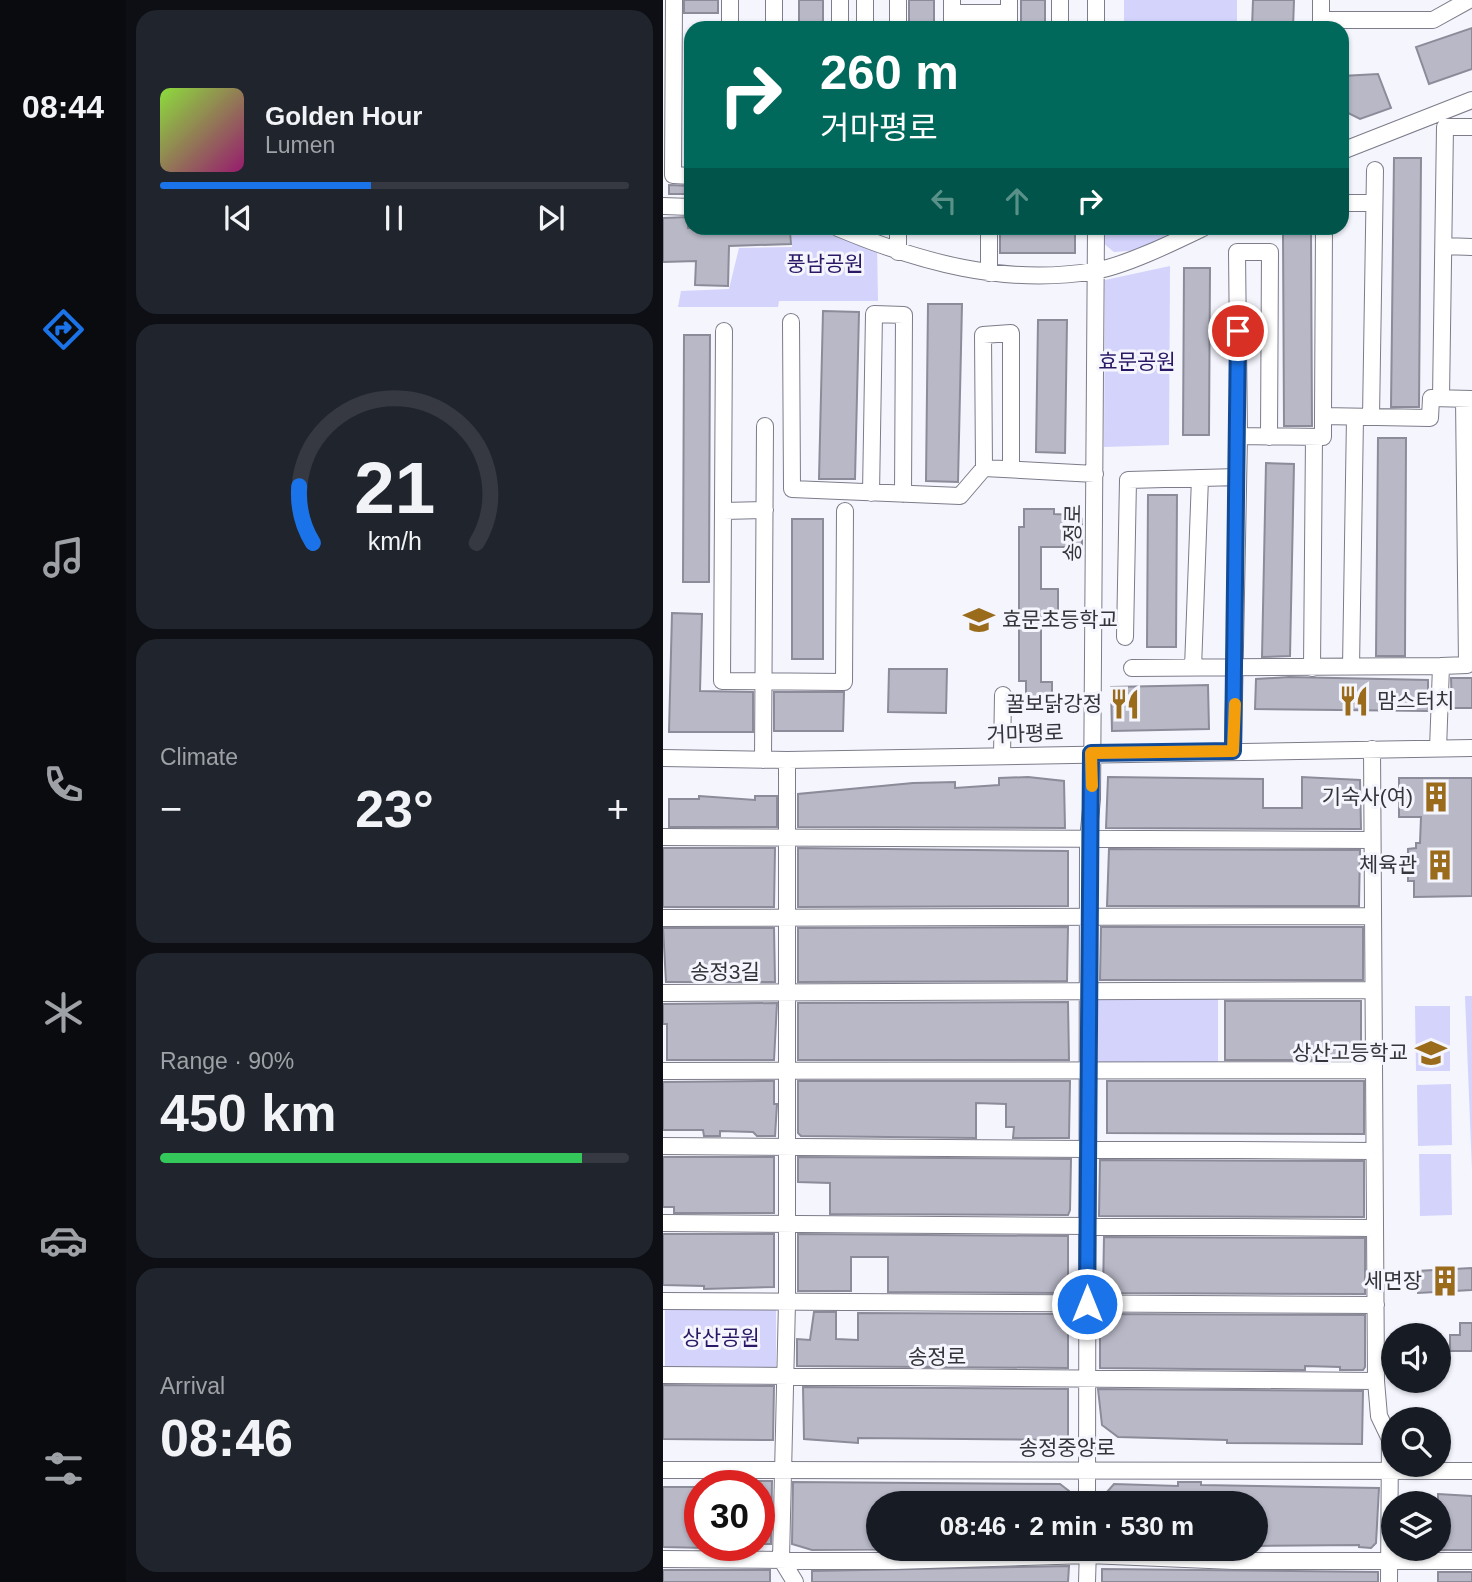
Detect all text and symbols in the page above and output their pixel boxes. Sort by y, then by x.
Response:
text: 260 m [820,45,959,99]
icon: right [705,49,796,140]
text: 08:44 [22,89,104,125]
text: Golden Hour [265,101,422,131]
text: 거마평로 [820,110,938,146]
text: Lumen [265,132,335,158]
icon: left [925,182,963,220]
icon: ahead [998,182,1036,220]
icon: right [1071,182,1109,220]
icon: previous [219,199,257,237]
icon: pause [375,199,413,237]
icon: next [532,199,570,237]
park label: 풍남공원 [786,252,864,275]
pin [1208,301,1268,361]
icon: directions [39,305,88,354]
icon: arrive [1219,312,1257,350]
park label: 효문공원 [1098,350,1176,373]
text: 21 [354,447,435,528]
street label: 송정로 [1060,504,1085,562]
text: km/h [367,526,422,554]
icon: music [39,533,88,582]
school or university icon: 효문초등학교 [962,603,996,637]
place label: 효문초등학교 [1002,608,1118,631]
restaurant icon: 맘스터치 [1337,684,1371,718]
restaurant icon: 꿀보닭강정 [1108,687,1142,721]
place label: 맘스터치 [1377,689,1454,712]
place label: 꿀보닭강정 [1005,692,1102,715]
street label: 거마평로 [986,721,1064,746]
text: Climate [160,744,238,770]
icon: phone [39,760,88,809]
text: 23° [355,780,434,838]
building icon: 기숙사(여) [1419,780,1453,814]
place label: 기숙사(여) [1322,785,1413,808]
text: − [160,788,182,830]
text: + [607,788,629,830]
building icon: 체육관 [1423,848,1457,882]
place label: 체육관 [1359,853,1417,876]
street label: 송정3길 [690,960,760,983]
icon: climate [39,988,88,1037]
school or university icon: 상산고등학교 [1414,1036,1448,1070]
place label: 상산고등학교 [1292,1041,1408,1064]
text: Range · 90% [160,1048,294,1074]
text: 450 km [160,1084,336,1142]
icon: car [39,1216,88,1265]
building icon: 세면장 [1428,1264,1462,1298]
position arrow [1050,1267,1124,1341]
place label: 세면장 [1364,1269,1422,1292]
map controls [1381,1323,1451,1561]
button: sound [1381,1323,1451,1393]
park label: 상산공원 [682,1326,760,1349]
street label: 송정로 [908,1345,966,1368]
text: Arrival [160,1373,225,1399]
button: search [1381,1407,1451,1477]
text: 08:46 [160,1409,293,1467]
street label: 송정중앙로 [1019,1436,1115,1459]
icon: filters [39,1444,88,1493]
speed limit sign: 30 [684,1470,775,1561]
button: layers [1381,1491,1451,1561]
text: 08:46 · 2 min · 530 m [940,1511,1194,1541]

